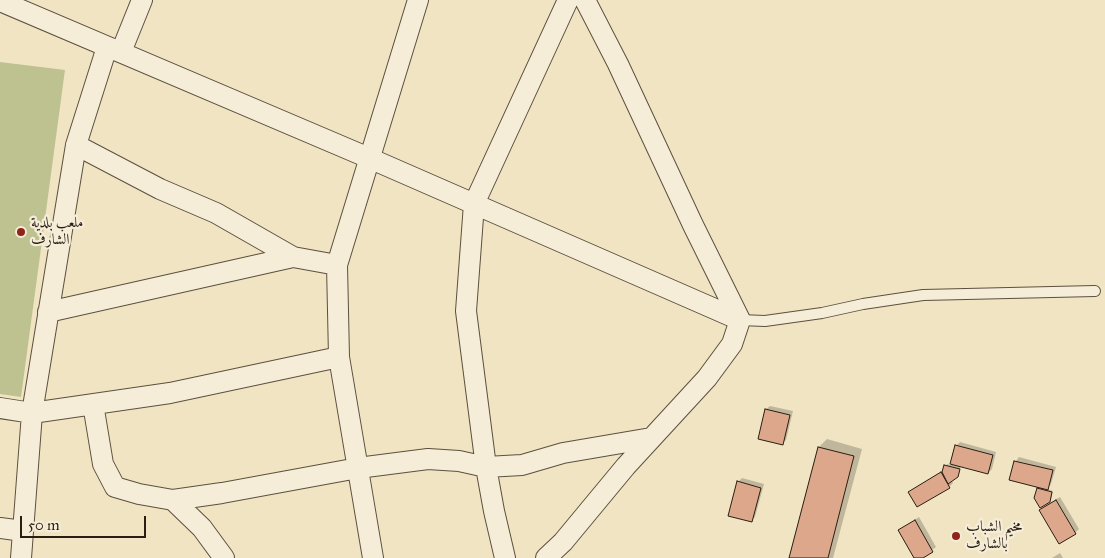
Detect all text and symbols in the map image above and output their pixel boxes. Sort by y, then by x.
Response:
place label: ملعب بلدية الشارف [31,214,83,249]
marker: ملعب بلدية الشارف [15,226,27,238]
scale bar [22,506,149,538]
text: 50 m [28,516,60,534]
place label: مخيم الشباب بالشارف [966,518,1022,553]
marker: مخيم الشباب بالشارف [950,530,962,542]

